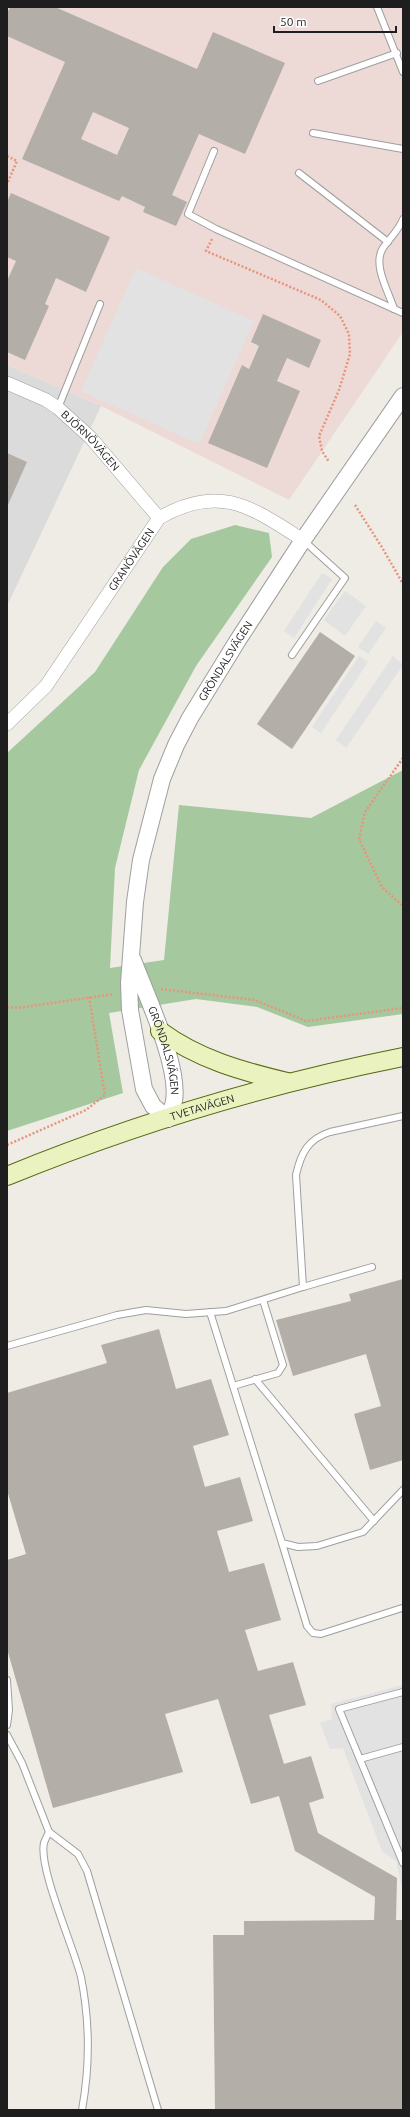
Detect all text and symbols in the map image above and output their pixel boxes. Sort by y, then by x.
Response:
scale bar [274,8,396,34]
text: 50 m [280,15,307,28]
street label: BJÖRNÖVÄGEN [59,408,122,473]
street label: GRANÖVÄGEN [106,526,156,593]
street label: GRÖNDALSVÄGEN [196,619,255,703]
street label: GRÖNDALSVÄGEN [146,1004,181,1095]
street label: TVETAVÄGEN [169,1092,236,1123]

